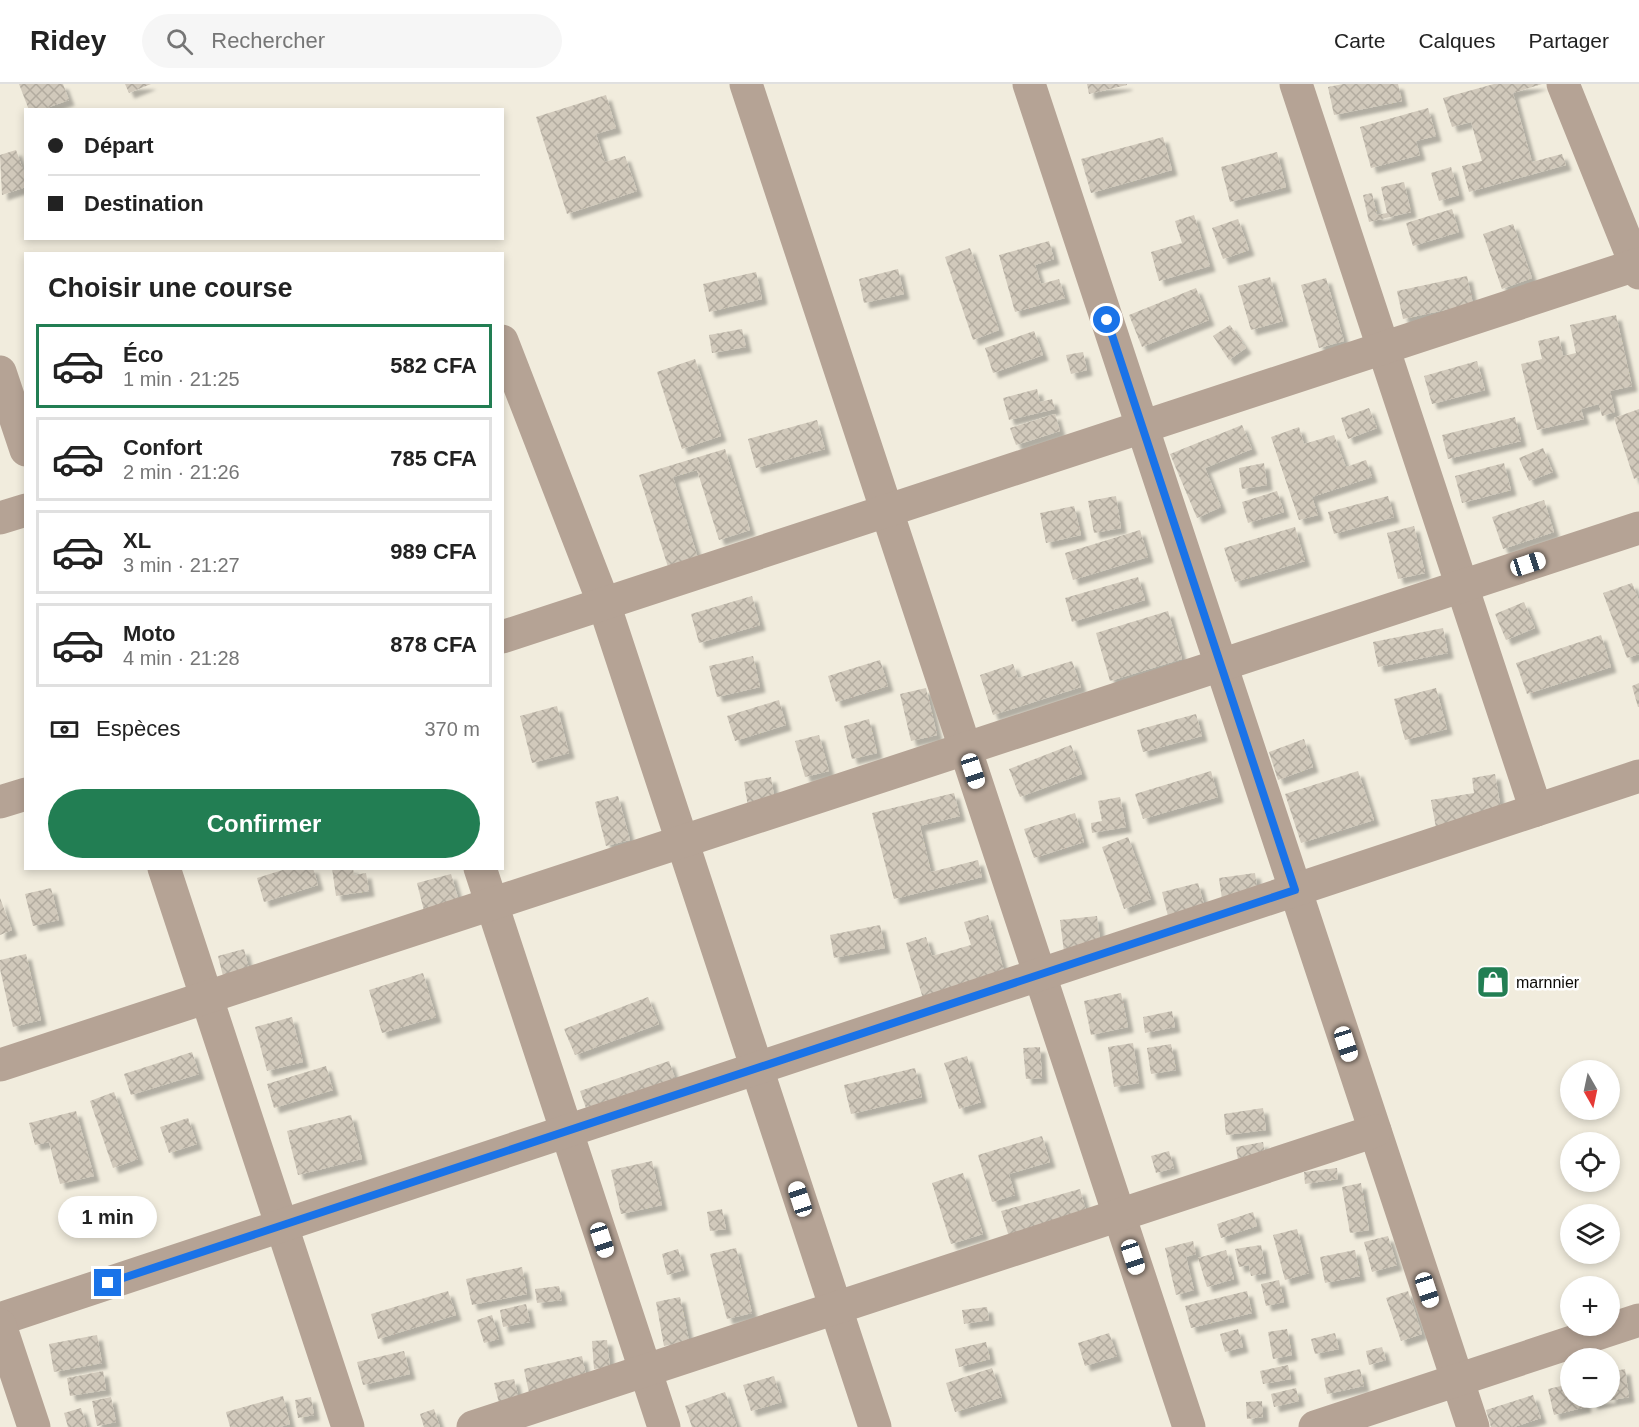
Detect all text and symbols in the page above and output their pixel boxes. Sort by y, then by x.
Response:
search box [142,14,562,68]
text: Ridey [30,25,106,56]
icon: search [163,25,196,58]
text: Rechercher [211,28,325,53]
text: Carte [1334,29,1385,52]
text: Calques [1418,29,1495,52]
text: Partager [1528,29,1609,52]
text: Départ [84,133,154,158]
text: Destination [84,191,204,216]
text: Choisir une course [48,273,293,303]
route start [1093,306,1120,333]
icon: car [51,339,105,393]
text: Éco [123,342,163,367]
text: 582 CFA [390,353,477,378]
text: 1 min · 21:25 [123,368,240,390]
icon: car [51,432,105,486]
text: Confort [123,435,202,460]
text: 785 CFA [390,446,477,471]
text: 2 min · 21:26 [123,461,240,483]
icon: car [51,525,105,579]
text: XL [123,528,151,553]
text: 989 CFA [390,539,477,564]
car [1508,550,1548,578]
text: 3 min · 21:27 [123,554,240,576]
icon: car [51,618,105,672]
text: Moto [123,621,176,646]
text: 878 CFA [390,632,477,657]
text: 4 min · 21:28 [123,647,240,669]
icon: cash [48,713,81,746]
text: Espèces [96,716,180,741]
text: 370 m [424,718,480,740]
car [959,751,987,791]
button: Confirmer [48,789,480,858]
shop icon: marnnier [1475,964,1511,1000]
place label: marnnier [1516,974,1580,991]
car [1332,1024,1360,1064]
north arrow [1560,1060,1620,1120]
map controls [1560,1060,1620,1408]
button: locate [1560,1132,1620,1192]
car [786,1179,814,1219]
callout: 1 min [58,1196,158,1238]
button: layers [1560,1204,1620,1264]
text: 1 min [81,1206,134,1228]
car [588,1220,616,1260]
car [1119,1237,1147,1277]
route end [94,1269,121,1296]
car [1413,1270,1441,1310]
button: + [1560,1276,1620,1336]
button: − [1560,1348,1620,1408]

